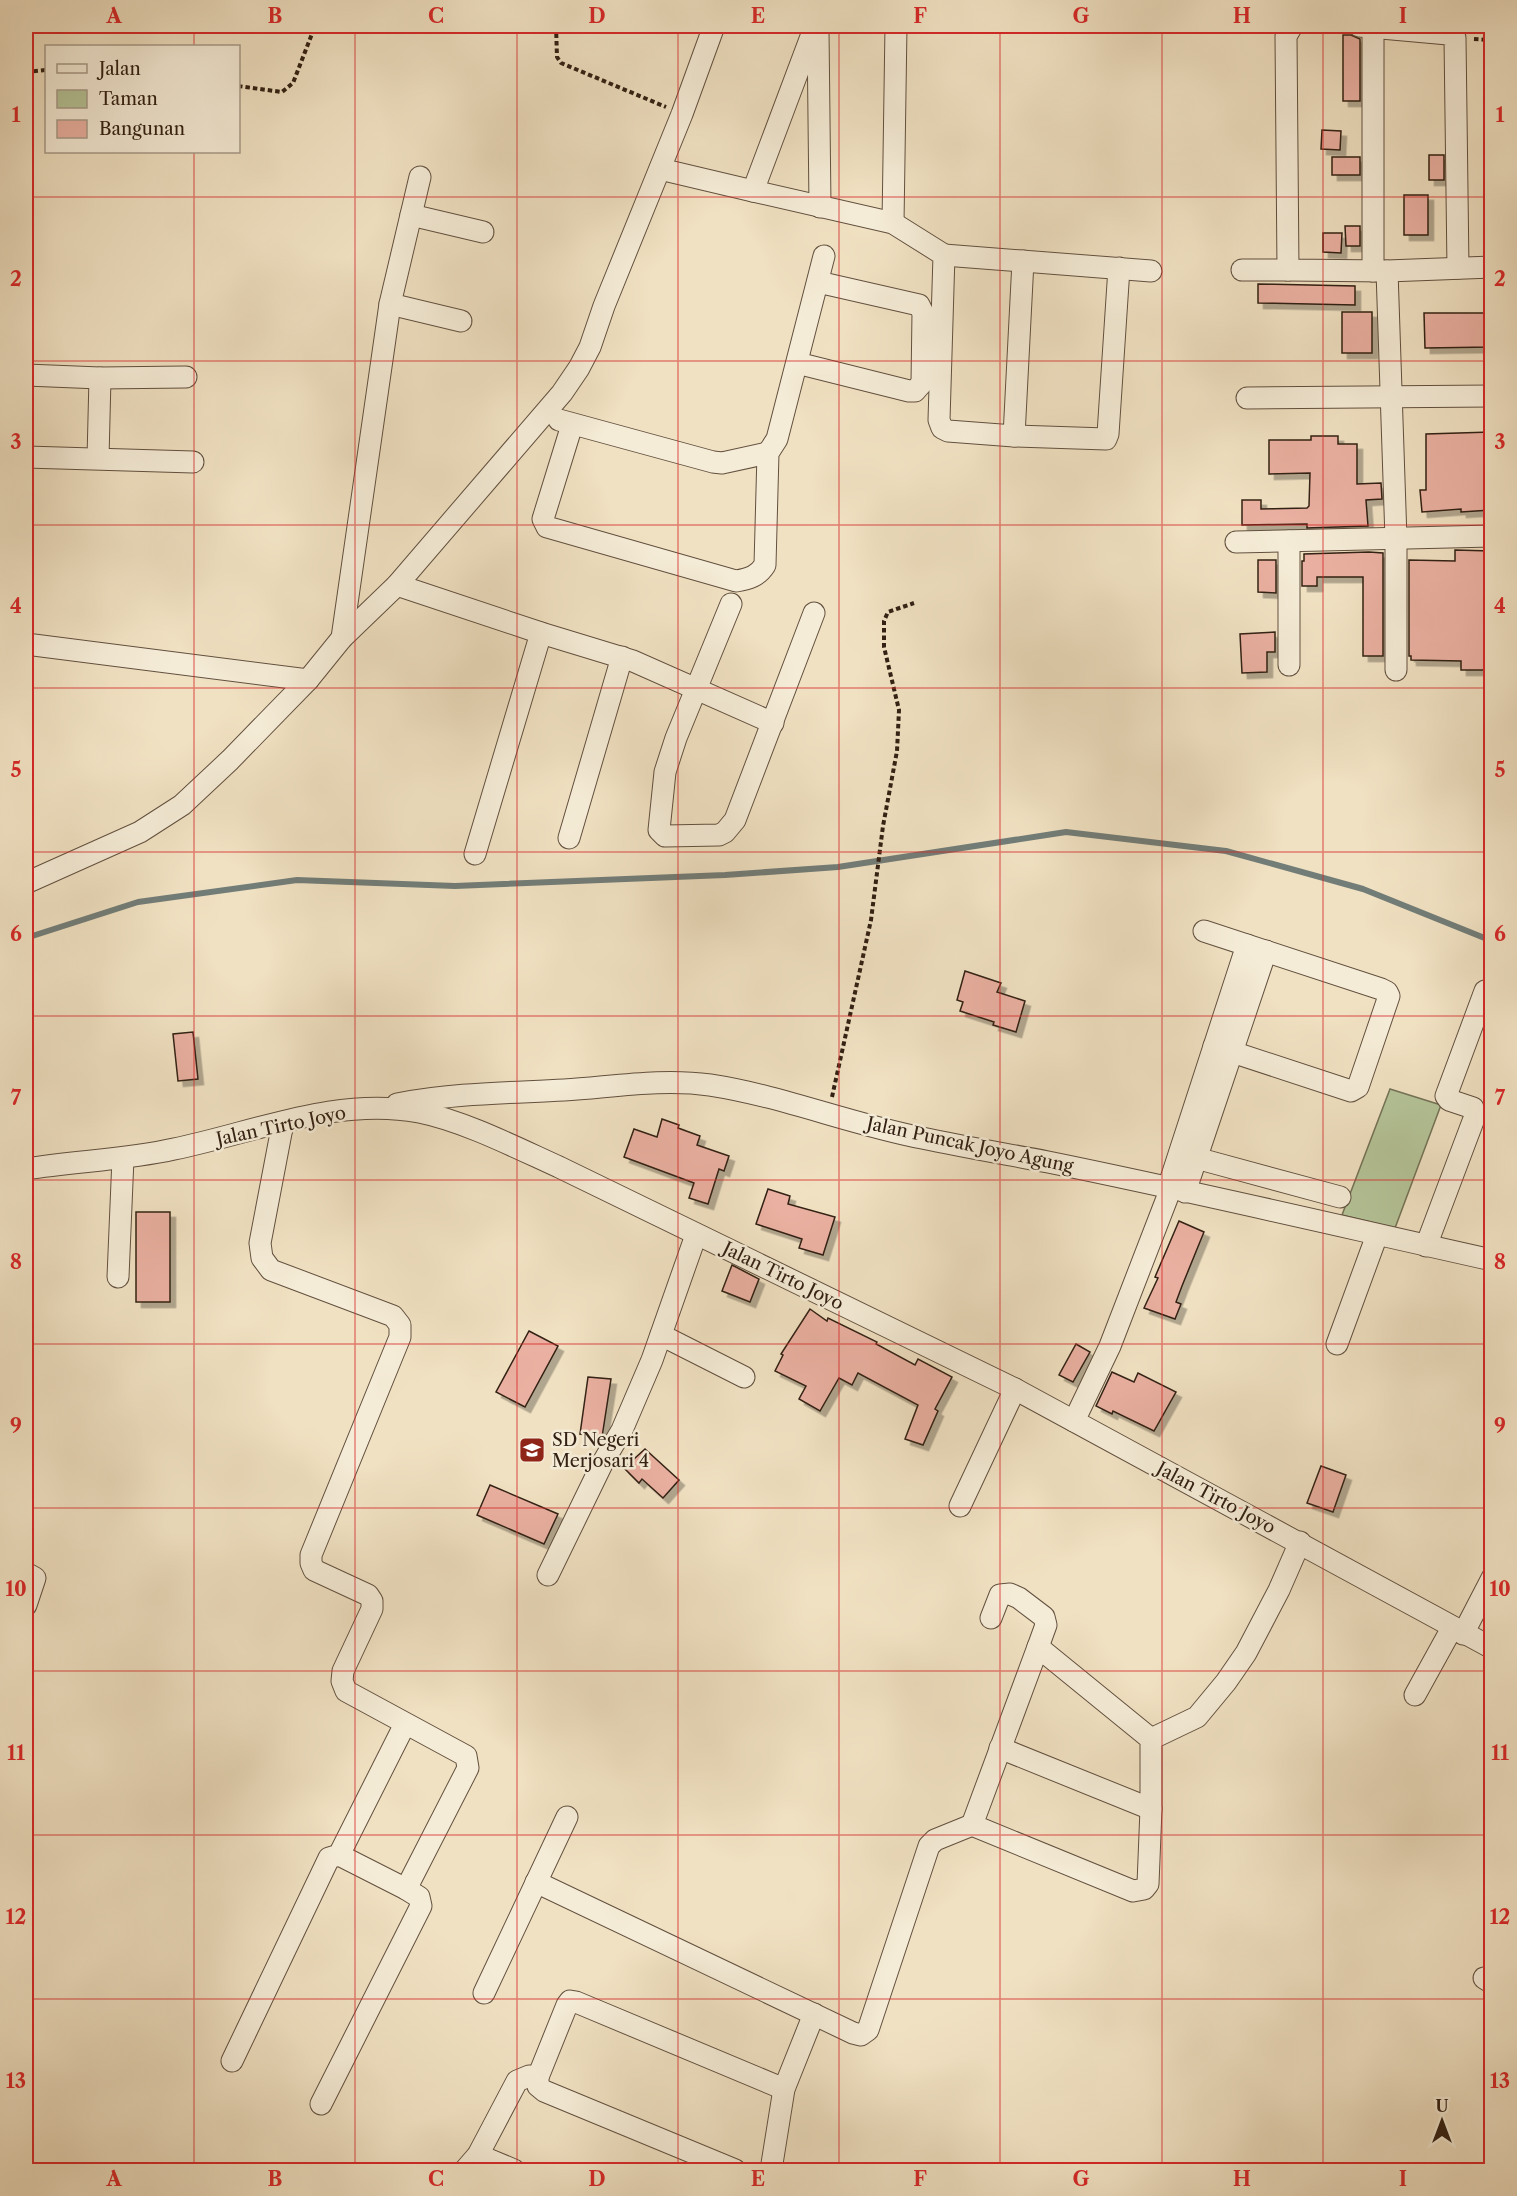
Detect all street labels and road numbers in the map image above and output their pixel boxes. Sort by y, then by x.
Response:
street label: Jalan Tirto Joyo [211,1102,348,1151]
street label: Jalan Puncak Joyo Agung [862,1112,1076,1178]
street label: Jalan Tirto Joyo [716,1236,847,1315]
street label: Jalan Tirto Joyo [1150,1456,1279,1539]

